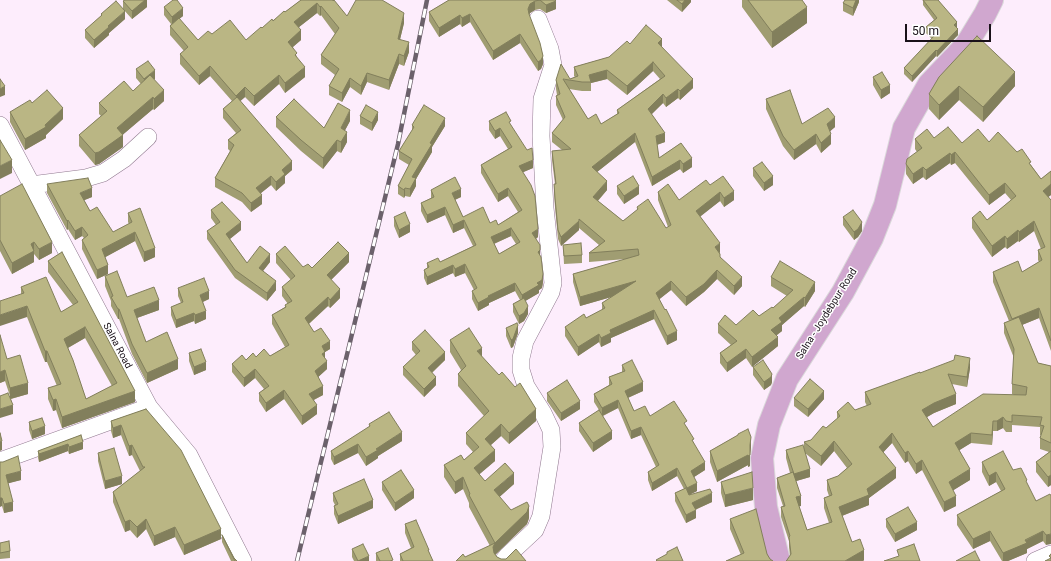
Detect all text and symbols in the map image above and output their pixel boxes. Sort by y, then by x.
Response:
scale bar [907,16,993,42]
text: 50 m [912,24,939,38]
street label: Salna - Joydebpur Road [794,266,860,362]
street label: Salna Road [100,321,134,371]

